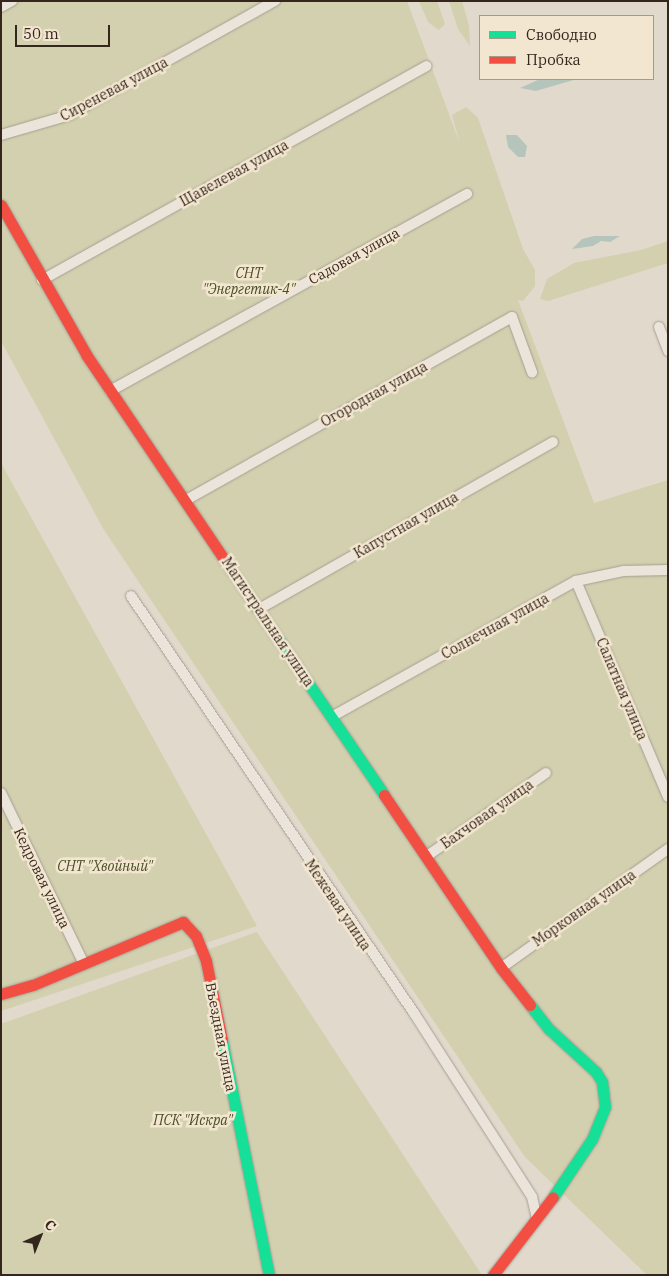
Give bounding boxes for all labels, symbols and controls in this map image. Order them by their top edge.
scale bar [18,15,112,47]
legend [479,15,654,80]
text: 50 m [23,24,59,43]
text: Свободно [526,25,597,44]
text: Пробка [526,50,581,69]
street label: Сиреневая улица [57,53,171,125]
street label: Щавелевая улица [177,136,291,210]
street label: Садовая улица [306,224,402,288]
park label: СНТ "Энергетик-4" [203,265,295,298]
street label: Огородная улица [318,358,430,430]
street label: Капустная улица [351,488,461,562]
street label: Магистральная улица [218,554,318,690]
street label: Солнечная улица [438,589,552,663]
street label: Салатная улица [593,635,651,743]
street label: Бахчовая улица [437,776,537,852]
street label: Кедровая улица [10,825,74,931]
street label: Межевая улица [301,856,375,954]
park label: СНТ "Хвойный" [57,858,153,874]
street label: Морковная улица [529,866,639,950]
street label: Въездная улица [202,981,240,1093]
park label: ПСК "Искра" [153,1112,233,1128]
north arrow [15,1211,65,1261]
text: С [41,1216,60,1235]

